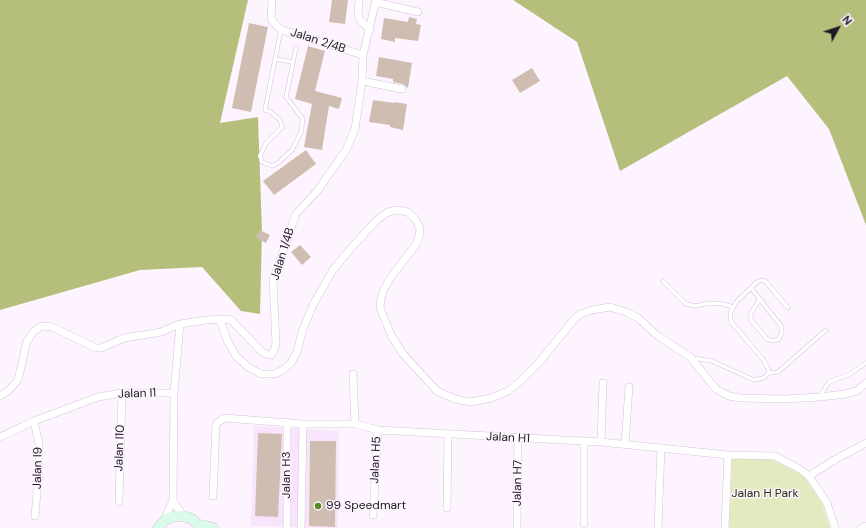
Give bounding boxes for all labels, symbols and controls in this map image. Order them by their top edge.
north arrow [818,8,858,48]
text: N [839,13,855,28]
street label: Jalan 2/4B [289,25,347,57]
street label: Jalan 1/4B [268,226,298,282]
street label: Jalan I1 [118,386,156,402]
street label: Jalan I10 [112,424,128,472]
street label: Jalan H1 [486,430,530,446]
street label: Jalan H5 [368,436,384,484]
street label: Jalan I9 [30,447,46,489]
street label: Jalan H3 [280,451,294,499]
street label: Jalan H7 [510,460,526,506]
park label: Jalan H Park [732,487,798,501]
place label: 99 Speedmart [326,499,406,513]
marker: 99 Speedmart [313,501,323,511]

